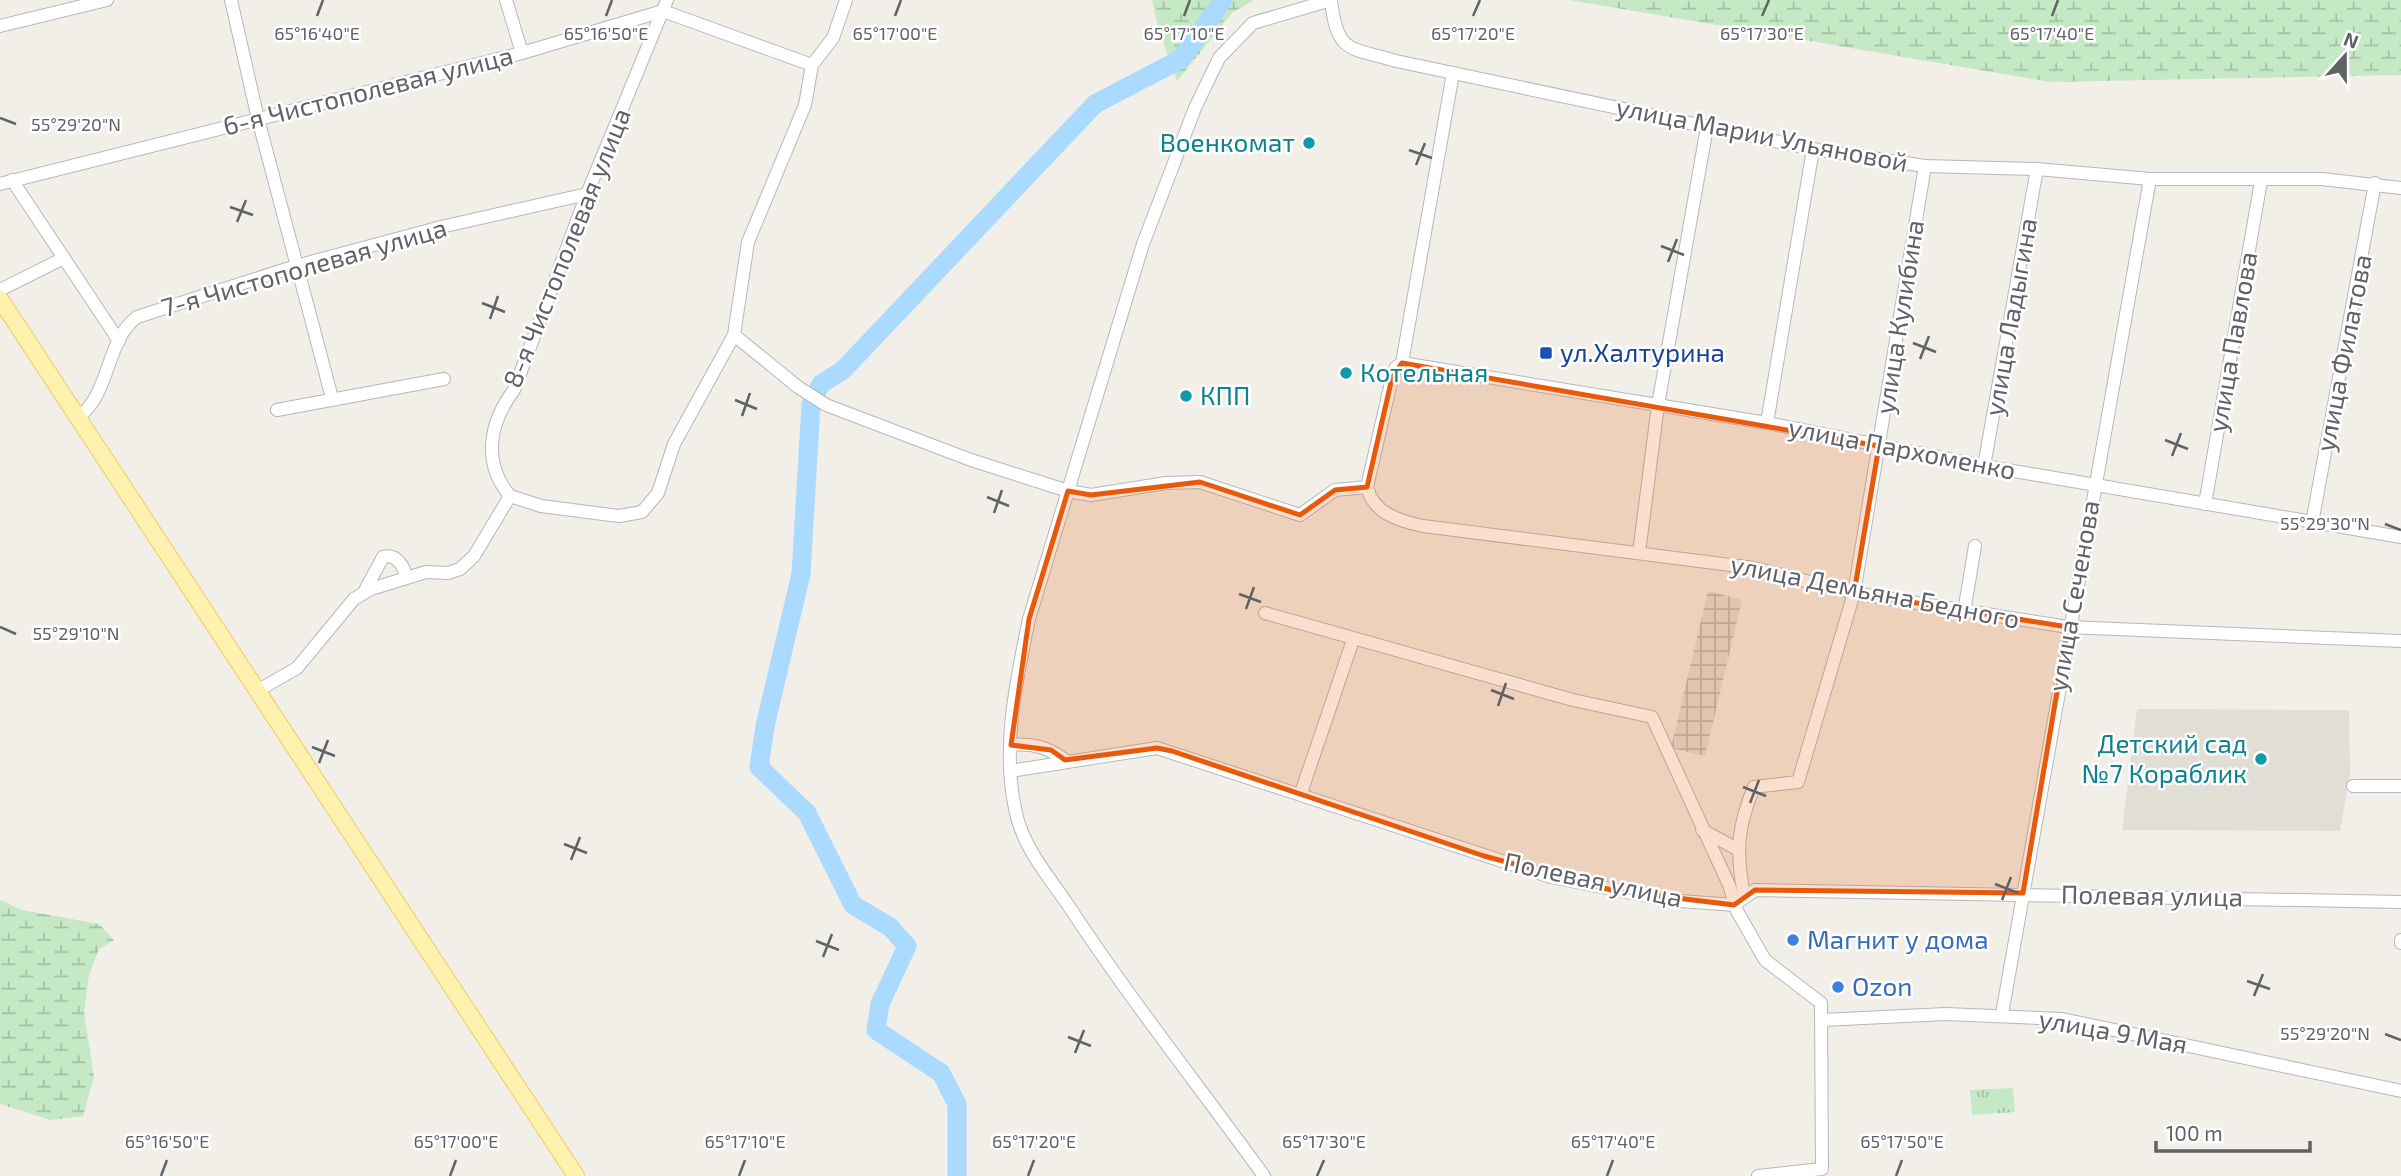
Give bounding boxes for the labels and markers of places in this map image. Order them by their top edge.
place label: Военкомат [1160,126,1295,157]
marker: Военкомат [1301,135,1317,151]
place label: ул.Халтурина [1560,336,1725,368]
marker: ул.Халтурина [1538,345,1554,361]
place label: Котельная [1360,356,1488,387]
marker: Котельная [1338,365,1354,381]
place label: КПП [1200,379,1250,410]
marker: КПП [1178,388,1194,404]
place label: Детский сад №7 Кораблик [2082,727,2247,788]
marker: Детский сад №7 Кораблик [2253,751,2269,767]
place label: Магнит у дома [1807,923,1989,955]
marker: Магнит у дома [1785,932,1801,948]
place label: Ozon [1852,970,1912,1001]
marker: Ozon [1830,979,1846,995]

